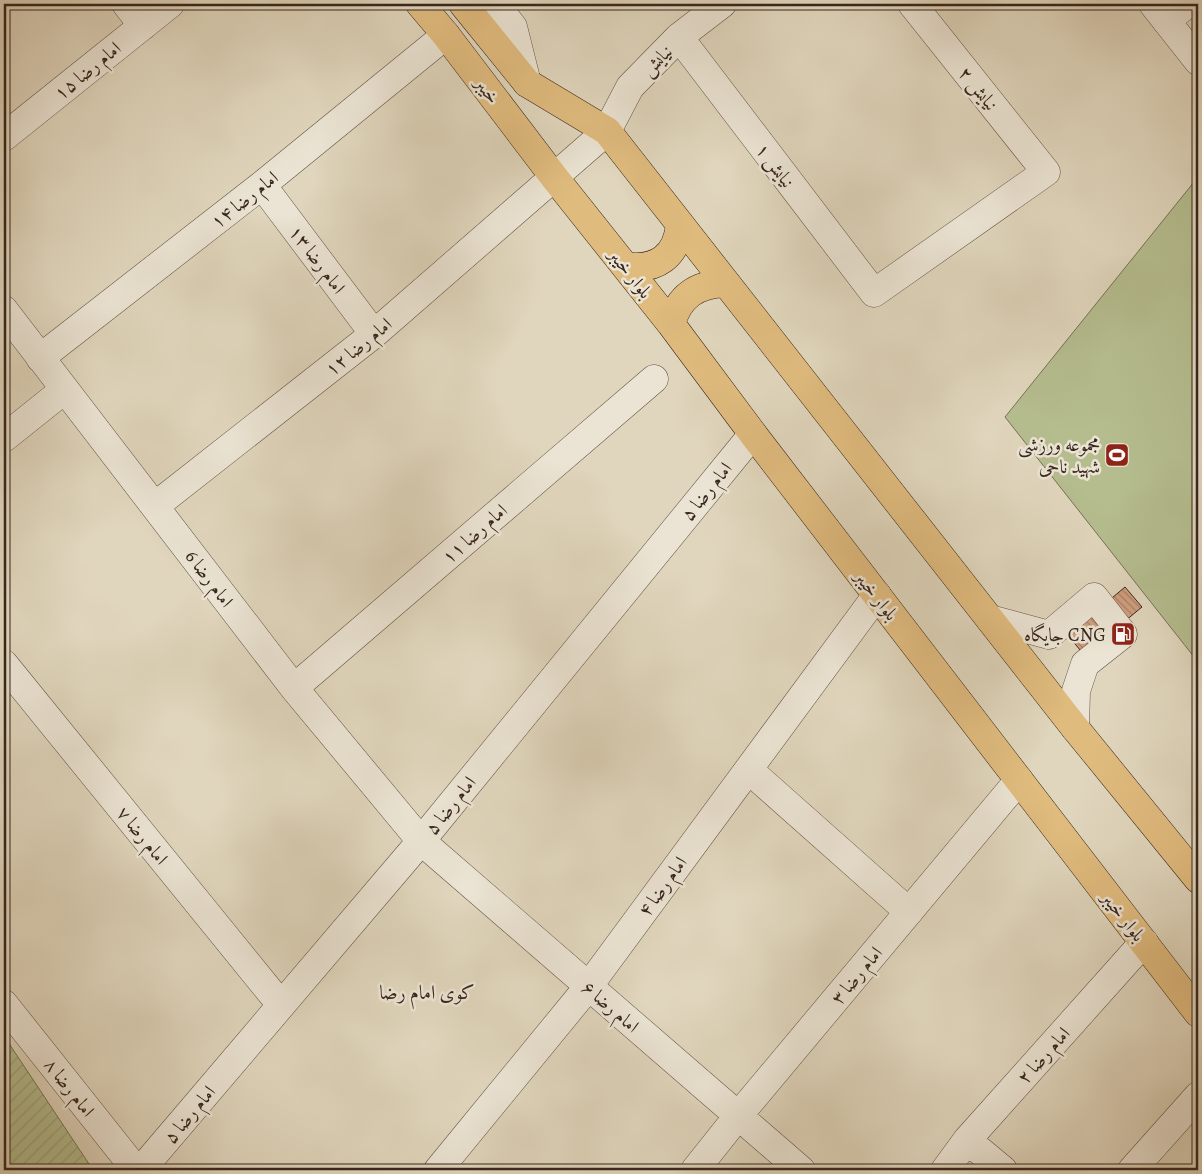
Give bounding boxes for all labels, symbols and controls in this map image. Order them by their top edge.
street label: امام رضا ۱۵ [49,36,129,108]
street label: نیایش [635,39,678,82]
street label: نیایش ۲ [952,61,1004,116]
street label: خیبر [467,70,506,109]
street label: نیایش ۱ [750,138,801,193]
street label: امام رضا ۱۴ [205,165,286,237]
street label: امام رضا ۱۳ [281,220,351,301]
street label: بلوار خیبر [601,241,658,304]
street label: امام رضا ۱۲ [320,312,400,384]
place label: مجموعه ورزشی شهید ناحی [1018,432,1100,480]
sports icon: مجموعه ورزشی شهید ناحی [1104,442,1130,468]
street label: امام رضا ۵ [675,457,741,528]
street label: امام رضا ۱۱ [436,498,515,572]
street label: امام رضا 6 [177,544,239,615]
street label: بلوار خیبر [847,563,904,626]
fuel station icon: جایگاه CNG [1110,621,1136,647]
place label: جایگاه CNG [1024,622,1106,648]
street label: امام رضا ۵ [419,771,485,842]
street label: امام رضا ۷ [108,801,174,872]
street label: امام رضا ۴ [632,851,696,924]
street label: بلوار خیبر [1094,884,1151,947]
street label: امام رضا ۳ [825,941,891,1012]
street label: امام رضا ۶ [574,975,645,1041]
district label: کوی امام رضا [379,979,475,1010]
street label: امام رضا ۲ [1011,1022,1078,1092]
street label: امام رضا ۸ [36,1053,100,1124]
street label: امام رضا ۵ [158,1080,224,1151]

